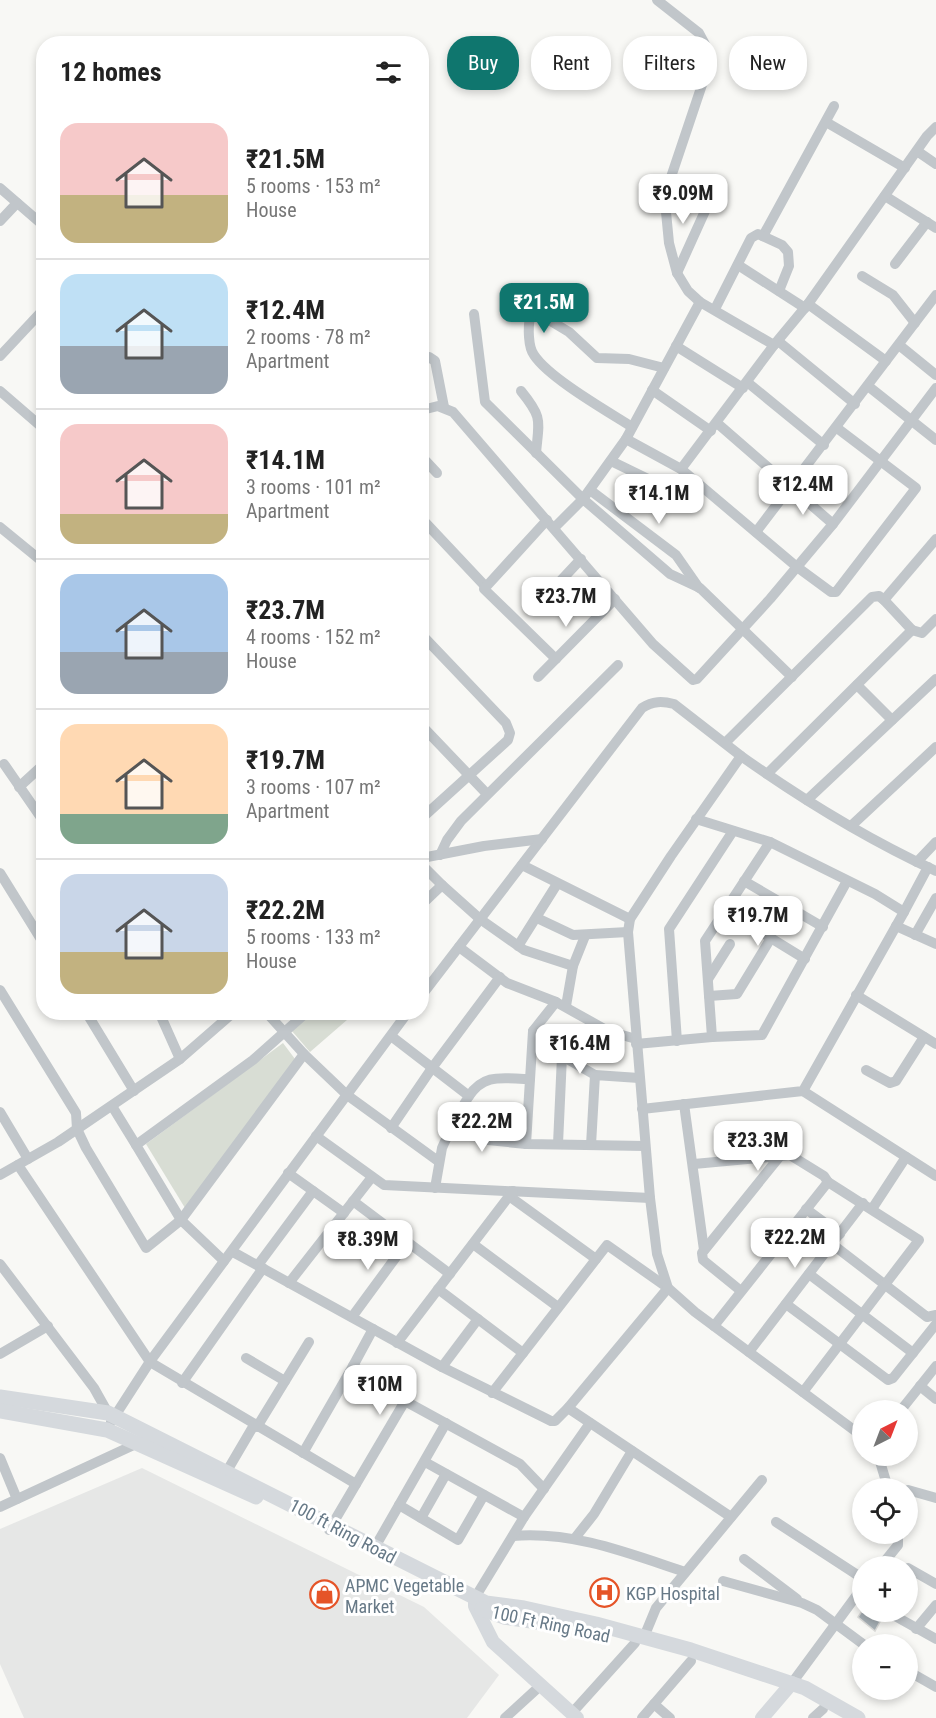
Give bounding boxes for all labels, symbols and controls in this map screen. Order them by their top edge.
chip: Buy [447,36,519,90]
chip: Rent [531,36,611,90]
chip: Filters [623,36,717,90]
chip: New [729,36,807,90]
icon: filters [372,56,405,89]
text: 12 homes [60,57,162,87]
text: ₹21.5M [246,144,325,174]
icon: home [108,147,180,219]
text: 5 rooms · 153 m² [246,174,381,198]
pin: ₹9.09M [634,174,732,225]
text: ₹9.09M [653,181,713,205]
text: House [246,198,297,222]
pin: ₹21.5M [495,283,593,334]
text: ₹21.5M [514,290,574,314]
text: ₹12.4M [246,295,325,325]
icon: home [108,298,180,370]
text: 2 rooms · 78 m² [246,325,371,349]
text: Apartment [246,349,330,373]
text: ₹14.1M [246,445,325,475]
icon: home [108,448,180,520]
pin: ₹12.4M [754,465,852,516]
text: ₹12.4M [773,472,833,496]
pin: ₹14.1M [610,474,708,525]
text: 3 rooms · 101 m² [246,475,381,499]
text: ₹14.1M [629,481,689,505]
text: Apartment [246,499,330,523]
pin: ₹23.7M [517,577,615,628]
text: ₹23.7M [536,584,596,608]
text: ₹23.7M [246,595,325,625]
icon: home [108,598,180,670]
text: 4 rooms · 152 m² [246,625,381,649]
text: House [246,649,297,673]
text: ₹19.7M [246,745,325,775]
icon: home [108,748,180,820]
text: 3 rooms · 107 m² [246,775,381,799]
text: Apartment [246,799,330,823]
text: ₹22.2M [246,895,325,925]
pin: ₹19.7M [709,896,807,947]
icon: home [108,898,180,970]
text: ₹19.7M [728,903,788,927]
text: 5 rooms · 133 m² [246,925,381,949]
text: House [246,949,297,973]
pin: ₹16.4M [531,1024,629,1075]
text: ₹16.4M [550,1031,610,1055]
pin: ₹22.2M [433,1102,531,1153]
text: ₹22.2M [452,1109,512,1133]
pin: ₹23.3M [709,1121,807,1172]
text: ₹23.3M [728,1128,788,1152]
pin: ₹22.2M [746,1218,844,1269]
pin: ₹8.39M [319,1220,417,1271]
text: ₹22.2M [765,1225,825,1249]
text: ₹8.39M [338,1227,398,1251]
pin: ₹10M [344,1365,416,1416]
text: ₹10M [358,1372,402,1396]
north arrow [852,1400,918,1466]
map controls [852,1400,918,1700]
button: locate [852,1478,918,1544]
street label: 100 ft Ring Road [286,1494,400,1568]
button: + [852,1556,918,1622]
place label: APMC Vegetable Market [345,1575,464,1617]
hospital icon: KGP Hospital [589,1577,621,1609]
shop icon: APMC Vegetable Market [308,1579,340,1611]
place label: KGP Hospital [626,1583,720,1604]
street label: 100 Ft Ring Road [490,1601,612,1647]
button: − [852,1634,918,1700]

